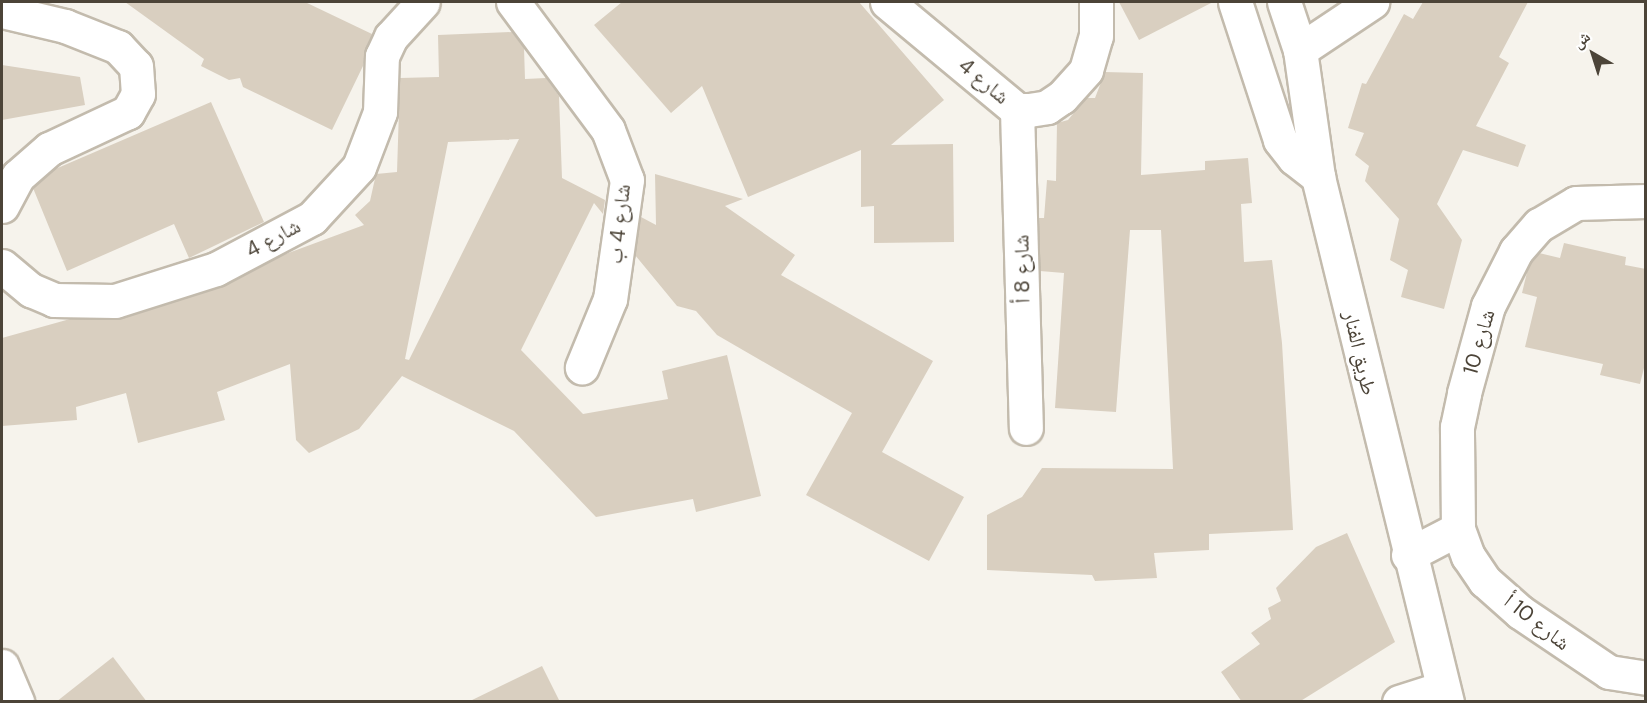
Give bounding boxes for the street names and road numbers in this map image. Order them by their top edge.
street label: شارع 4 [954,53,1014,109]
street label: شارع 4 ب [602,183,636,265]
street label: شارع 4 [241,213,305,263]
street label: شارع 8 أ [1009,234,1035,304]
street label: شارع 10 [1458,307,1500,377]
street label: طريق الفنار [1338,308,1382,398]
street label: شارع 10 أ [1499,588,1575,656]

